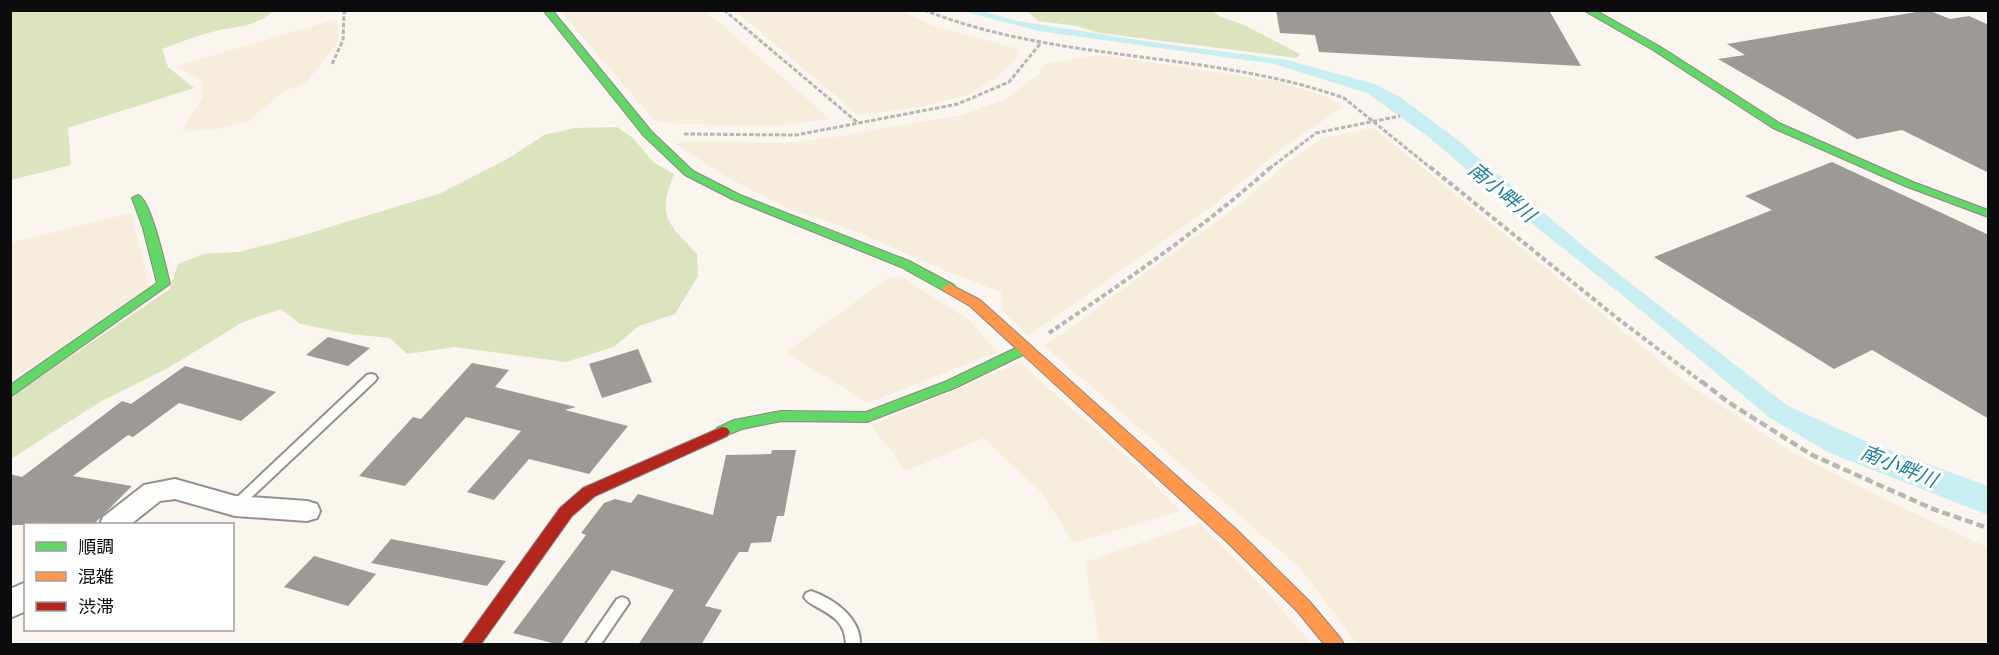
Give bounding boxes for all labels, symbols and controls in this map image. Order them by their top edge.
water label: 南小畔川 [1463,156,1543,229]
water label: 南小畔川 [1857,438,1943,494]
legend [24,523,234,631]
text: 順調 [78,535,114,558]
text: 混雑 [78,565,114,588]
text: 渋滞 [78,595,114,618]

